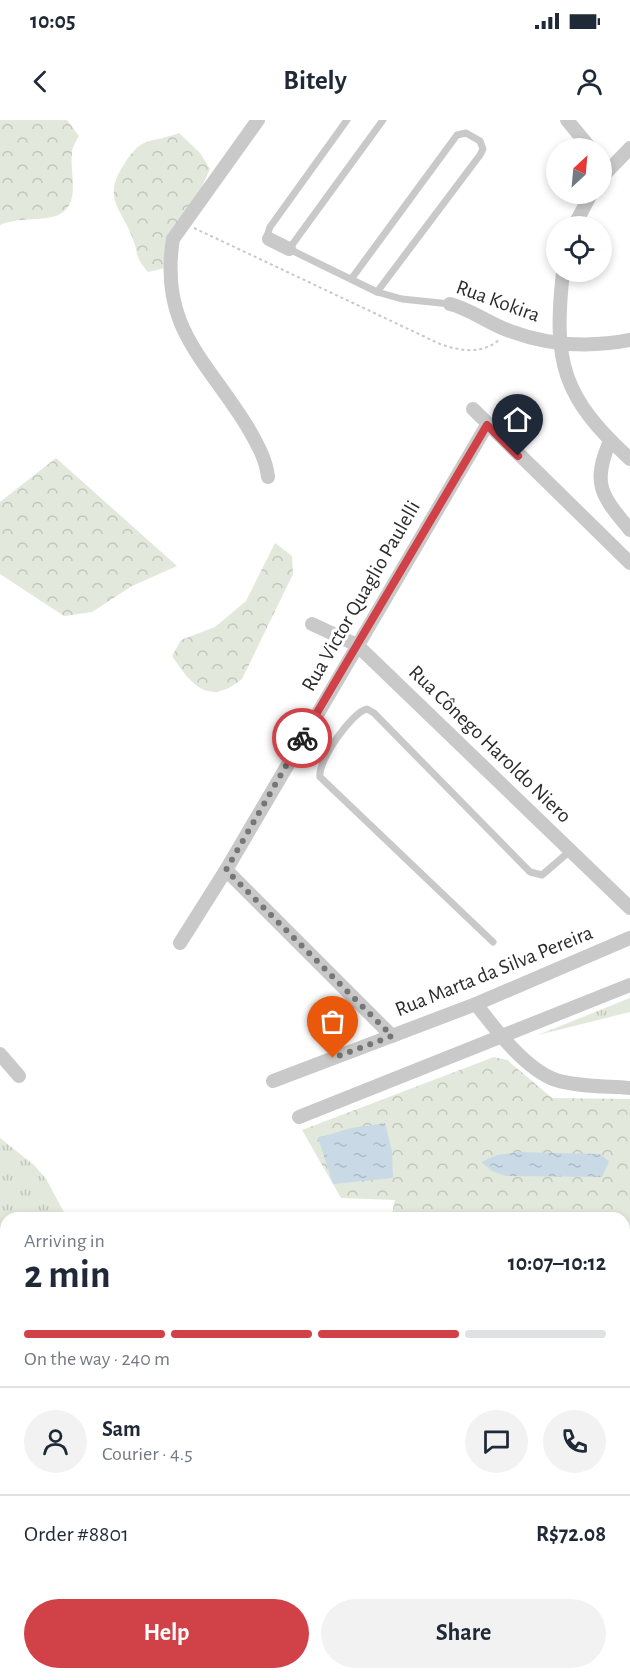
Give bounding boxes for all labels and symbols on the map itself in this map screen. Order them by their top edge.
north arrow [546,138,612,204]
street label: Rua Kokira [453,276,543,326]
pin [492,394,543,456]
street label: Rua Victor Quaglio Paulelli [298,497,424,695]
street label: Rua Cônego Haroldo Niero [405,661,575,827]
courier [272,708,332,768]
street label: Rua Marta da Silva Pereira [392,922,596,1020]
pin [307,996,358,1058]

